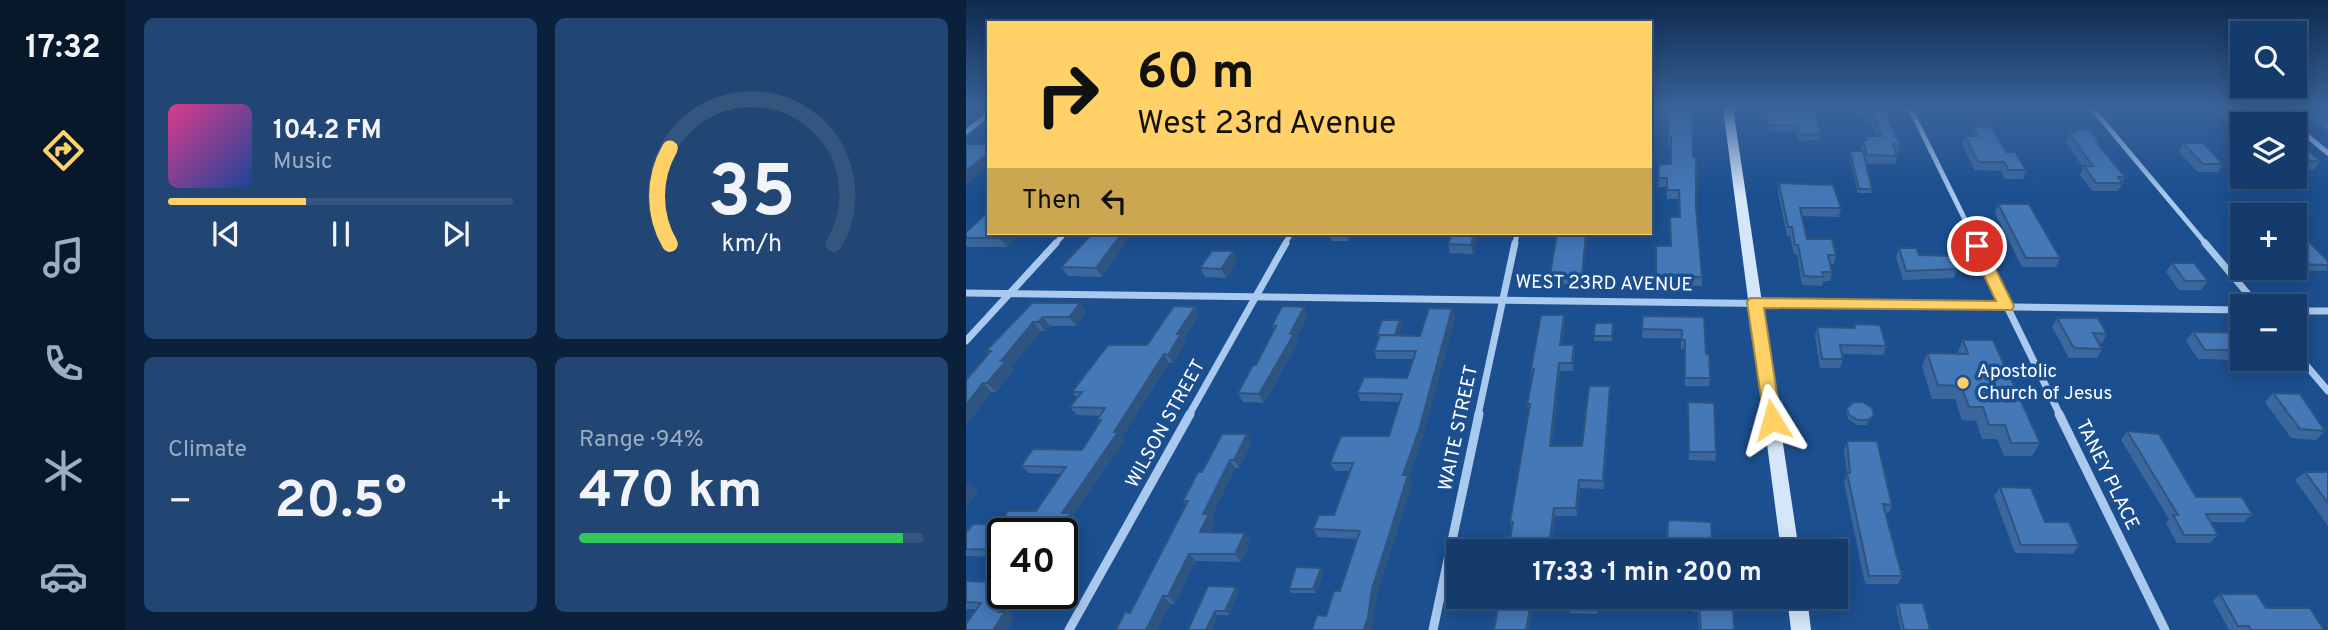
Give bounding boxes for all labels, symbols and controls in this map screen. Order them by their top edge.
map controls [2230,21,2307,371]
button: search [2230,21,2307,98]
text: 17:32 [25,29,101,69]
text: 60 m [1137,44,1255,106]
icon: right [1022,49,1113,140]
text: West 23rd Avenue [1137,105,1396,145]
button: layers [2230,112,2307,189]
text: 104.2 FM [273,115,382,148]
icon: directions [39,126,88,175]
text: Music [273,148,333,177]
text: 35 [707,151,796,243]
icon: left [1095,182,1133,220]
text: Then [1022,185,1081,218]
button: + [2230,203,2307,280]
icon: previous [207,215,245,253]
icon: pause [322,215,360,253]
icon: next [437,215,475,253]
pin [1947,216,2007,276]
icon: arrive [1958,227,1996,265]
text: km/h [721,229,782,261]
icon: music [39,233,88,282]
street label: WEST 23RD AVENUE [1515,270,1693,298]
button: − [2230,294,2307,371]
icon: phone [39,339,88,388]
street label: WILSON STREET [1121,356,1211,492]
place label: Apostolic Church of Jesus [1977,360,2112,406]
street label: WAITE STREET [1434,363,1484,493]
marker: Apostolic Church of Jesus [1955,375,1971,391]
position arrow [1735,383,1809,457]
street label: TANEY PLACE [2070,416,2144,534]
text: Range · 94% [579,426,704,455]
text: Climate [168,436,247,465]
icon: climate [39,446,88,495]
text: 470 km [579,460,762,526]
text: 20.5° [274,470,407,536]
text: − [168,479,193,528]
text: + [488,479,513,528]
speed limit sign: 40 [987,518,1078,609]
icon: car [39,552,88,601]
text: 17:33 · 1 min · 200 m [1532,557,1762,590]

